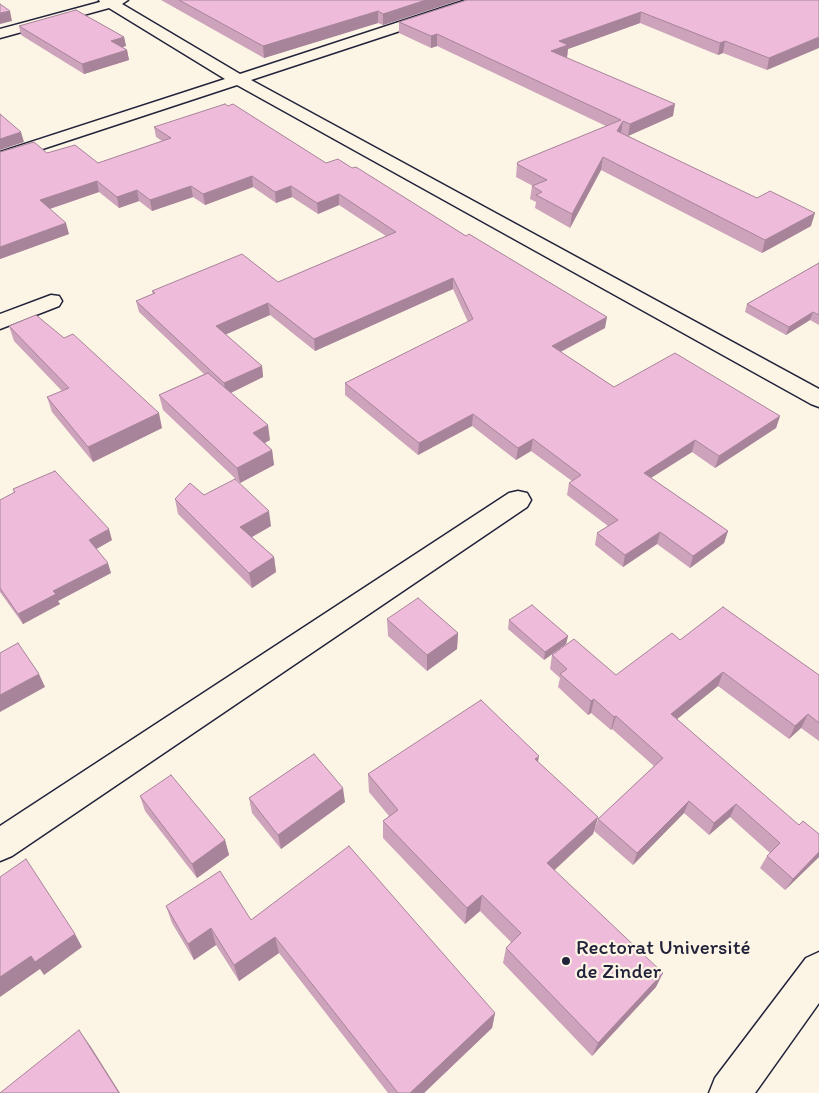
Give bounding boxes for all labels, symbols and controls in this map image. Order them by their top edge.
place label: Rectorat Université de Zinder [576,936,751,986]
marker: Rectorat Université de Zinder [560,955,572,967]

